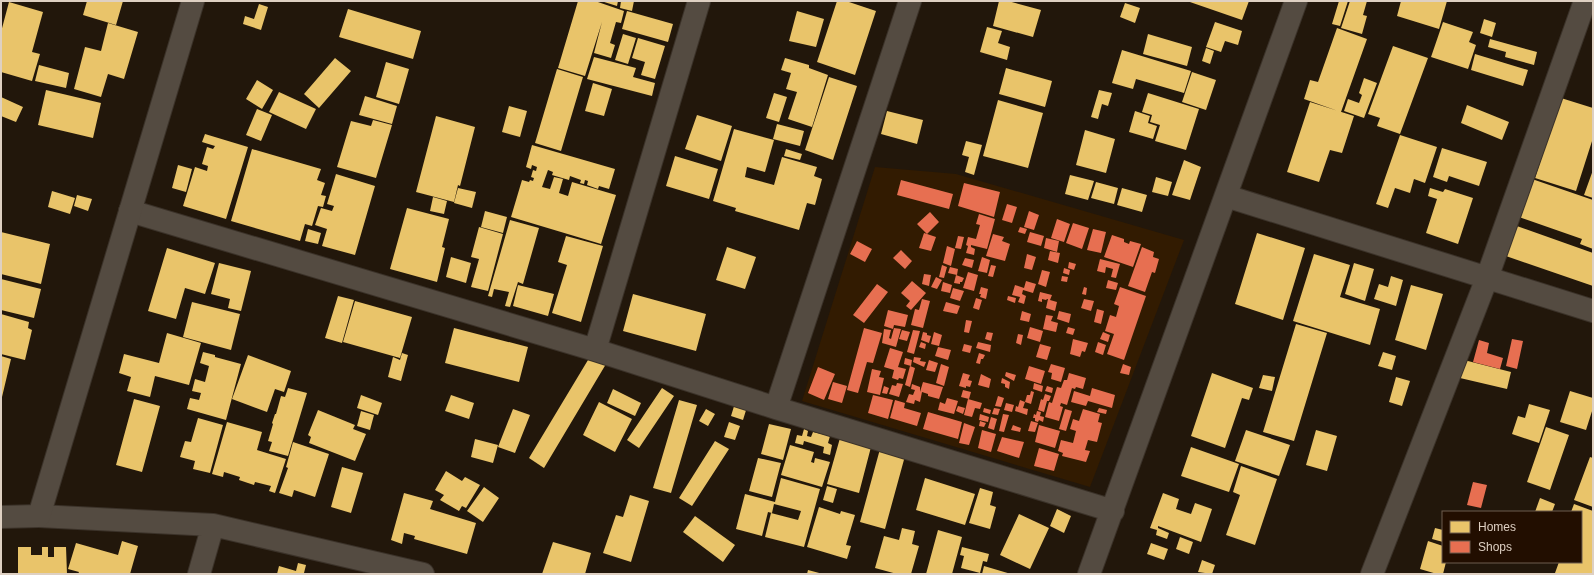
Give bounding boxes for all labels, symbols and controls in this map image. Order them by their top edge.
legend [1442,511,1582,563]
text: Homes [1478,520,1516,534]
text: Shops [1478,540,1512,554]

